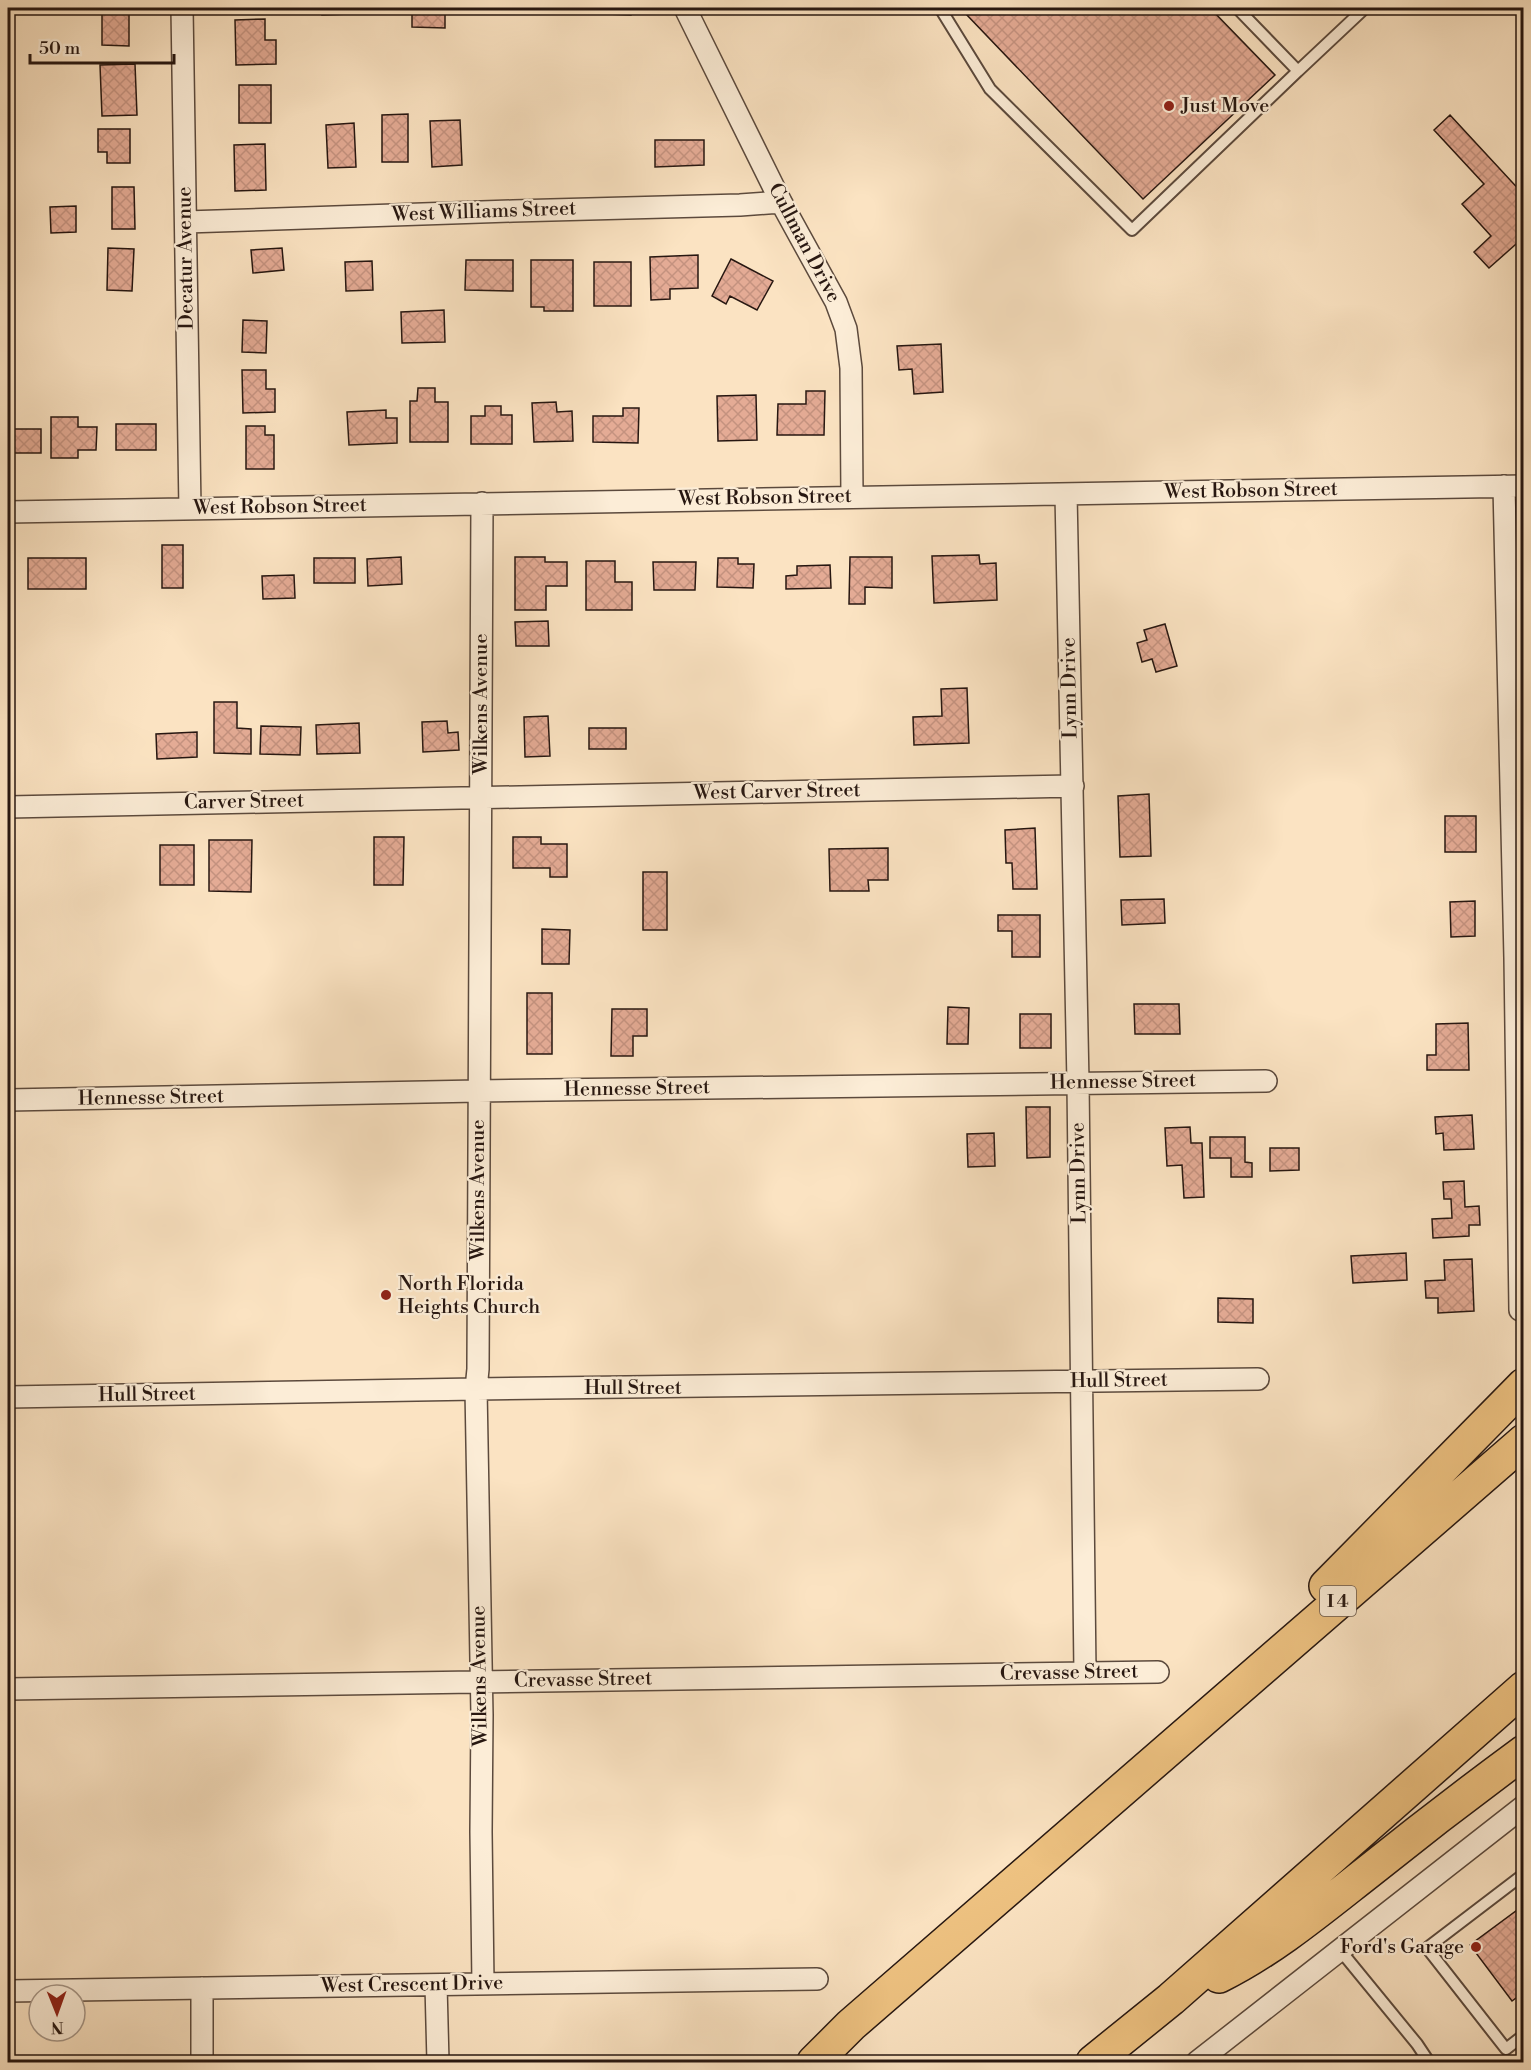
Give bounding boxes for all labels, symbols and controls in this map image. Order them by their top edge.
scale bar [30,27,174,65]
text: 50 m [39,37,81,60]
place label: Just Move [1180,94,1269,119]
marker: Just Move [1162,99,1176,113]
street label: Cullman Drive [762,179,846,307]
street label: Decatur Avenue [172,186,200,330]
street label: West Williams Street [390,196,577,228]
street label: West Robson Street [1163,477,1338,505]
street label: West Robson Street [677,484,852,512]
street label: West Robson Street [192,493,367,521]
street label: Wilkens Avenue [469,633,494,776]
street label: Lynn Drive [1057,637,1083,739]
street label: West Carver Street [692,778,861,806]
street label: Carver Street [184,788,304,816]
street label: Hennesse Street [1050,1068,1196,1096]
street label: Hennesse Street [564,1075,710,1103]
street label: Hennesse Street [78,1084,224,1112]
street label: Wilkens Avenue [466,1119,491,1262]
street label: Lynn Drive [1066,1122,1092,1224]
place label: North Florida Heights Church [398,1272,540,1320]
marker: North Florida Heights Church [379,1288,393,1302]
street label: Hull Street [1070,1368,1168,1394]
street label: Hull Street [584,1376,682,1401]
street label: Hull Street [98,1382,196,1408]
road number: I 4 [1320,1586,1356,1616]
street label: Wilkens Avenue [466,1605,494,1748]
street label: Crevasse Street [1000,1659,1138,1687]
street label: Crevasse Street [514,1666,652,1694]
place label: Ford's Garage [1340,1935,1464,1960]
marker: Ford's Garage [1469,1940,1483,1954]
street label: West Crescent Drive [320,1971,503,1999]
north arrow [27,1983,87,2043]
text: N [50,2017,64,2037]

